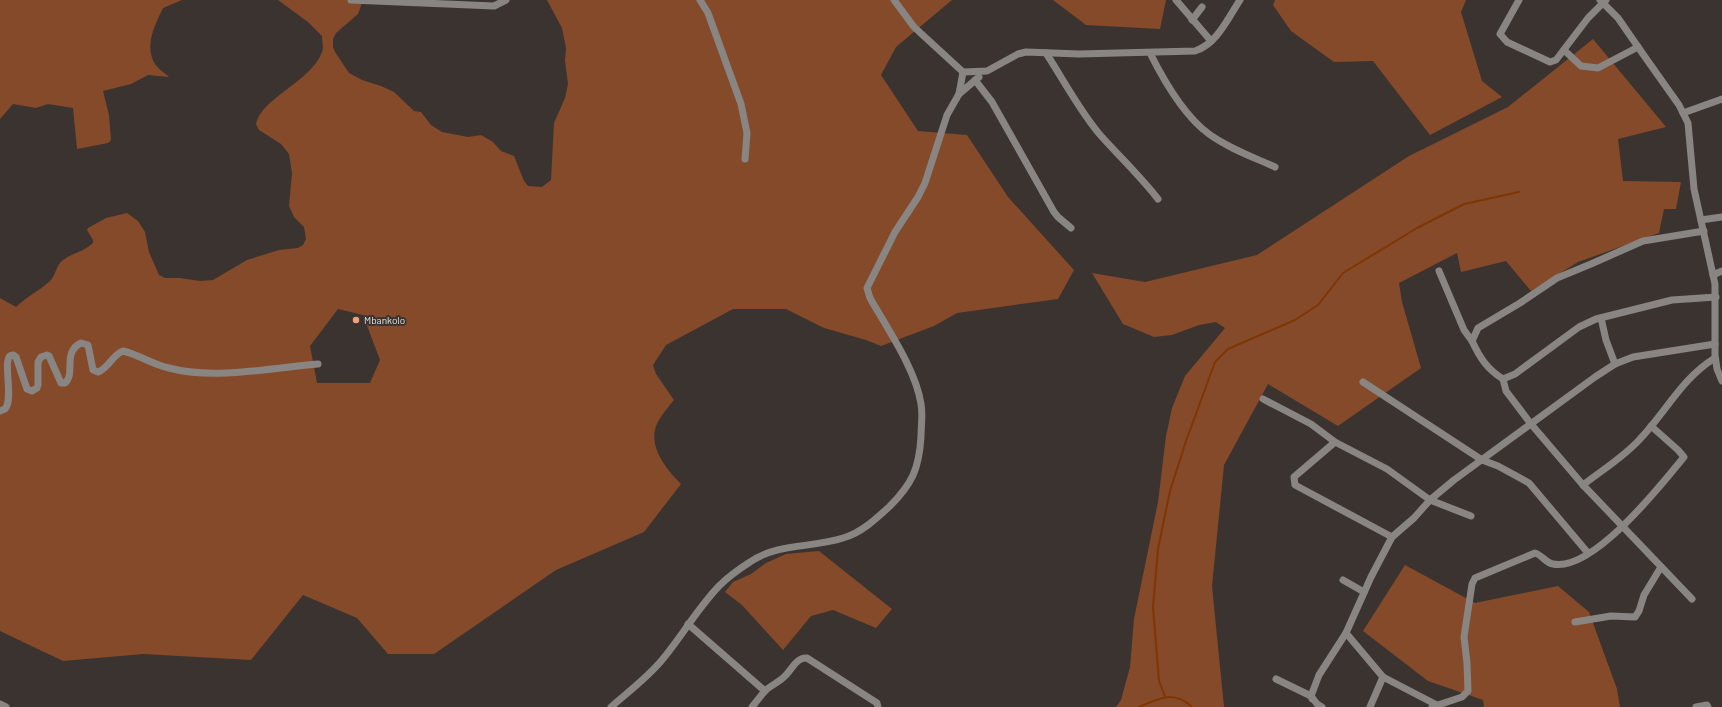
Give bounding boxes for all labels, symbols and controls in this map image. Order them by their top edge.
place label: Mbankolo [364,314,405,326]
marker: Mbankolo [351,315,361,325]

